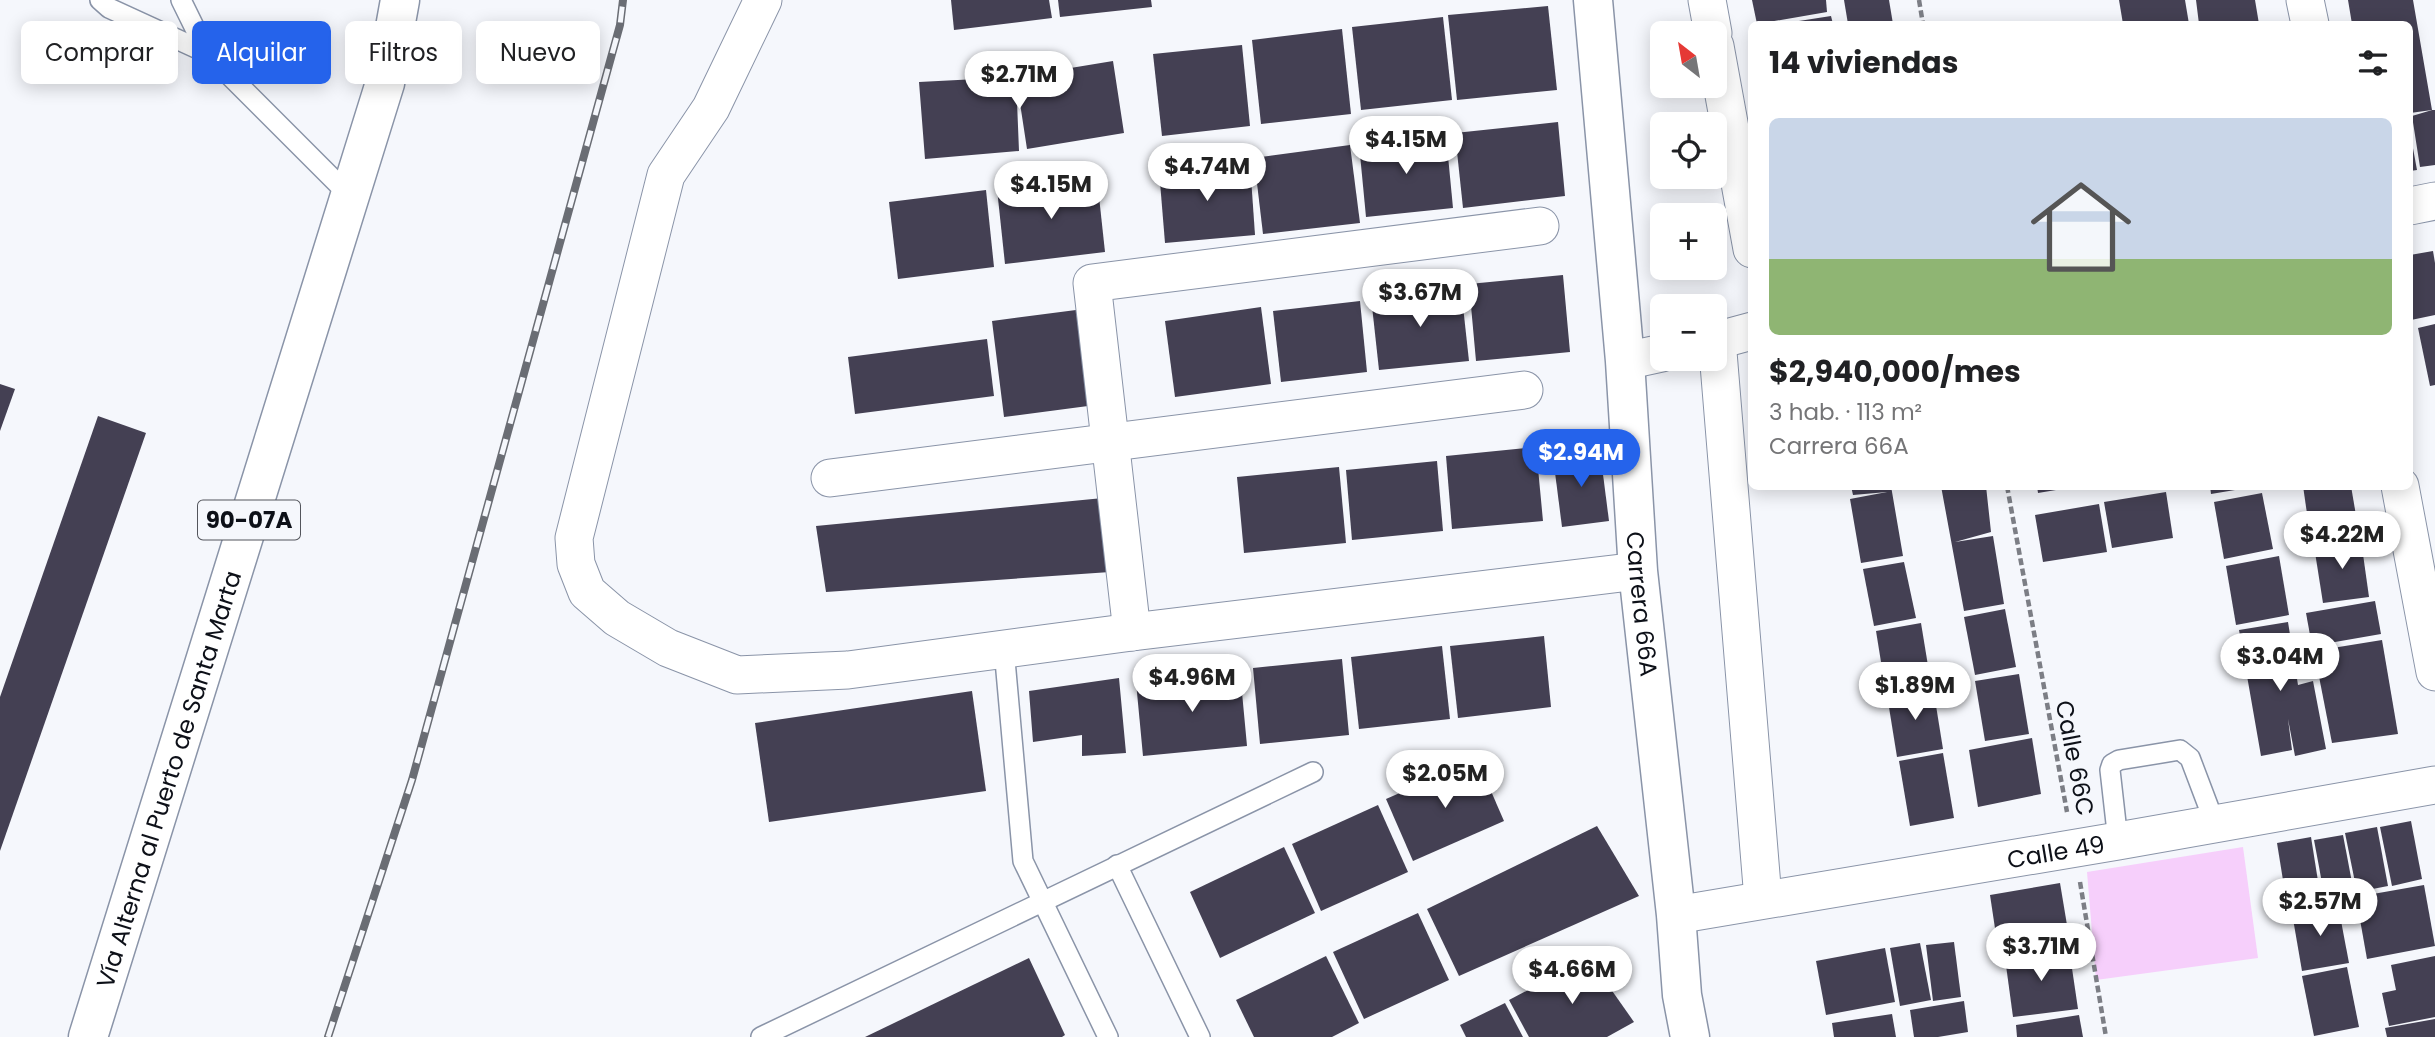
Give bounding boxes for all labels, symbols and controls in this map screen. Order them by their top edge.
chip: Comprar [21,21,178,84]
chip: Alquilar [192,21,331,84]
chip: Filtros [345,21,462,84]
chip: Nuevo [476,21,600,84]
north arrow [1650,21,1727,98]
map controls [1650,21,1727,371]
text: 14 viviendas [1769,41,1958,84]
icon: filters [2354,44,2392,82]
pin: $2.71M [962,52,1076,111]
text: $2.71M [981,58,1057,90]
button: locate [1650,112,1727,189]
pin: $4.15M [1349,116,1463,176]
text: $4.15M [1365,123,1447,155]
pin: $4.74M [1150,144,1264,203]
text: $4.74M [1164,150,1250,182]
pin: $4.15M [994,162,1108,221]
icon: home [2018,164,2144,290]
text: $4.15M [1010,168,1092,200]
button: + [1650,203,1727,280]
pin: $3.67M [1363,270,1477,329]
text: $3.67M [1378,276,1462,308]
button: − [1650,294,1727,371]
text: $2,940,000/mes [1769,350,2021,393]
text: 3 hab. · 113 m² [1769,396,1922,428]
pin: $2.94M [1524,430,1638,489]
text: Carrera 66A [1769,430,1909,462]
text: $2.94M [1538,436,1624,468]
road number: 90-07A [198,500,300,540]
pin: $4.22M [2285,512,2399,571]
text: $4.22M [2300,518,2384,550]
street label: Carrera 66A [1619,530,1666,678]
street label: Vía Alterna al Puerto de Santa Marta [88,567,249,992]
pin: $3.04M [2223,634,2337,693]
text: $3.04M [2236,640,2324,672]
pin: $4.96M [1135,654,1249,714]
text: $4.96M [1148,661,1236,693]
pin: $1.89M [1858,662,1972,722]
text: $1.89M [1875,669,1955,701]
street label: Calle 66C [2048,697,2102,819]
pin: $2.05M [1388,750,1502,810]
text: $2.05M [1402,757,1488,789]
street label: Calle 49 [2005,827,2107,876]
pin: $2.57M [2263,878,2377,938]
text: $2.57M [2278,885,2362,917]
pin: $3.71M [1984,923,2098,983]
text: $3.71M [2002,930,2080,962]
pin: $4.66M [1515,946,1629,1006]
text: $4.66M [1528,953,1616,985]

